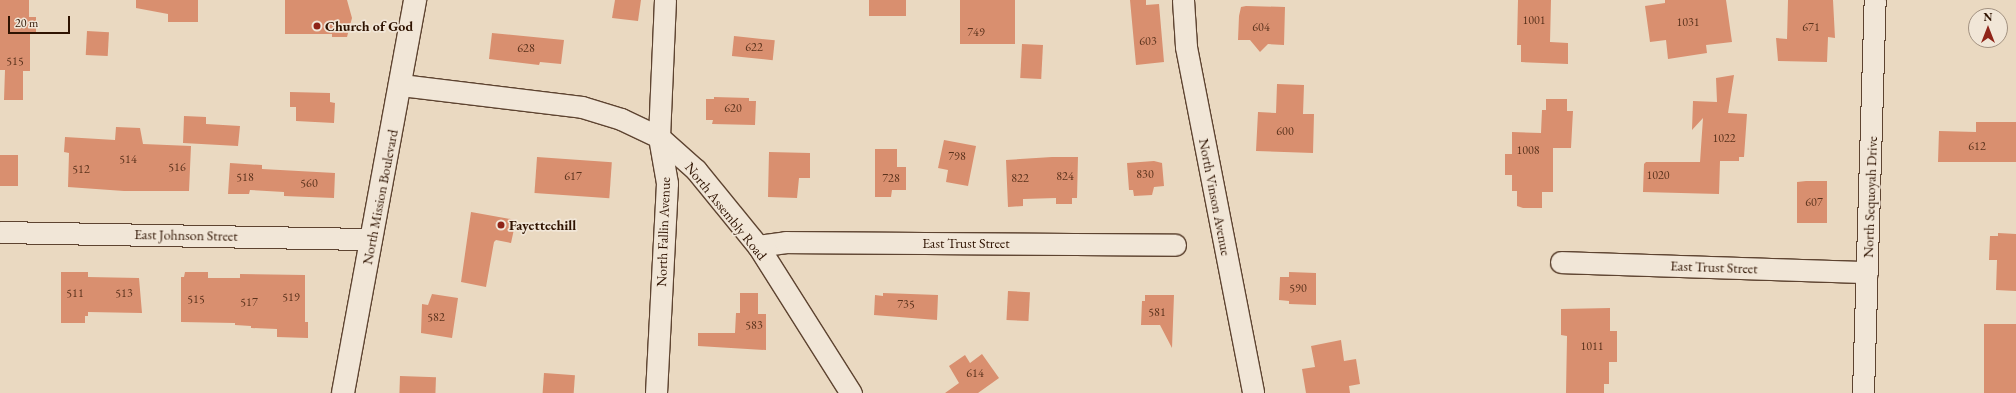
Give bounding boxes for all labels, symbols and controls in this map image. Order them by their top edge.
scale bar [10,8,72,34]
north arrow [1968,8,2008,48]
text: N [1984,10,1992,24]
house number: 1001 [1522,14,1546,28]
text: 20 m [15,15,38,31]
house number: 1031 [1676,16,1700,30]
place label: Church of God [325,18,413,34]
marker: Church of God [312,21,322,31]
house number: 604 [1252,21,1270,35]
house number: 671 [1802,21,1820,35]
house number: 749 [967,26,985,40]
house number: 603 [1139,35,1157,49]
house number: 622 [745,41,763,55]
house number: 628 [517,42,535,56]
house number: 515 [6,55,24,69]
house number: 620 [724,102,742,116]
house number: 600 [1276,125,1294,139]
street label: North Mission Boulevard [359,128,401,266]
house number: 1022 [1712,132,1736,146]
street label: North Sequoyah Drive [1859,136,1881,258]
street label: North Vinson Avenue [1195,137,1235,257]
house number: 612 [1968,140,1986,154]
house number: 1008 [1516,144,1540,158]
house number: 798 [948,150,966,164]
house number: 514 [119,153,137,167]
street label: North Assembly Road [681,159,771,263]
house number: 516 [168,161,186,175]
house number: 512 [72,163,90,177]
house number: 830 [1136,168,1154,182]
house number: 1020 [1646,169,1670,183]
house number: 617 [564,170,582,184]
house number: 824 [1056,170,1074,184]
house number: 518 [236,171,254,185]
house number: 728 [882,172,900,186]
house number: 822 [1011,172,1029,186]
house number: 560 [300,177,318,191]
street label: North Fallin Avenue [653,177,673,287]
house number: 607 [1805,196,1823,210]
place label: Fayettechill [509,217,576,233]
marker: Fayettechill [496,220,506,230]
street label: East Johnson Street [134,226,238,244]
street label: East Trust Street [922,235,1010,251]
street label: East Trust Street [1670,257,1758,277]
house number: 590 [1289,282,1307,296]
house number: 511 [66,287,84,301]
house number: 513 [115,287,133,301]
house number: 519 [282,291,300,305]
house number: 515 [187,293,205,307]
house number: 517 [240,296,258,310]
house number: 735 [897,298,915,312]
house number: 581 [1148,306,1166,320]
house number: 582 [427,311,445,325]
house number: 583 [745,319,763,333]
house number: 1011 [1580,340,1604,354]
house number: 614 [966,367,984,381]

